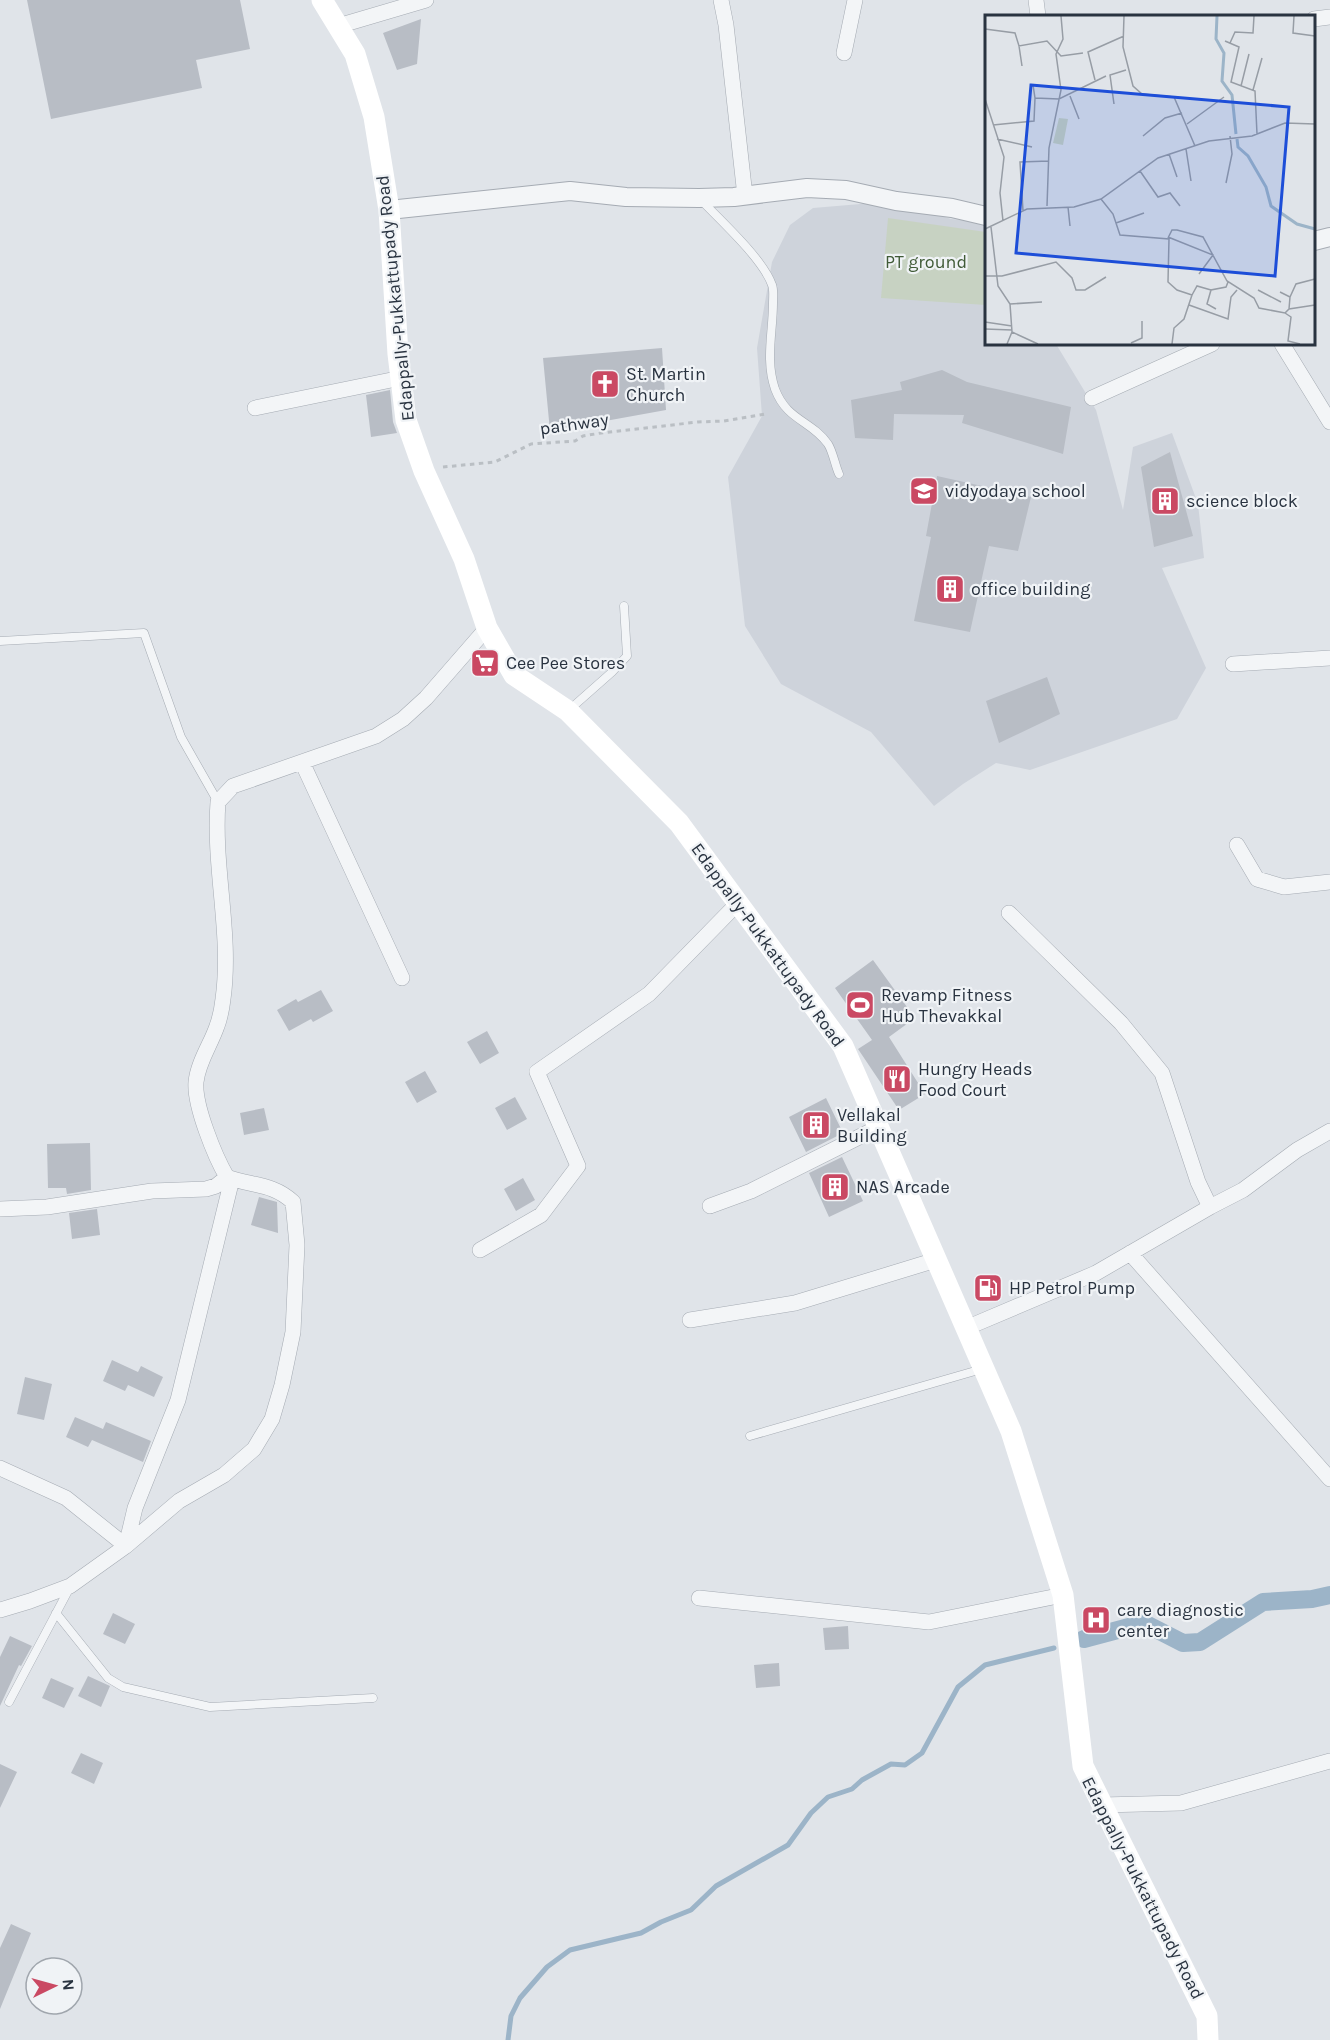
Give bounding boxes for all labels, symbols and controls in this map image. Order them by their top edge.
inset map [985,15,1315,345]
street label: Edappally-Pukkattupady Road [371,174,419,422]
park label: PT ground [885,251,967,273]
place label: St. Martin Church [626,363,706,406]
church icon: St. Martin Church [589,368,621,400]
street label: pathway [538,408,611,440]
school or university icon: vidyodaya school [908,475,940,507]
place label: vidyodaya school [945,480,1086,502]
building icon: science block [1149,485,1181,517]
place label: science block [1186,490,1298,512]
building icon: office building [934,573,966,605]
place label: office building [971,578,1090,600]
supermarket icon: Cee Pee Stores [469,647,501,679]
place label: Cee Pee Stores [506,652,625,674]
street label: Edappally-Pukkattupady Road [686,839,850,1051]
place label: Revamp Fitness Hub Thevakkal [881,984,1012,1027]
sports icon: Revamp Fitness Hub Thevakkal [844,989,876,1021]
place label: Hungry Heads Food Court [918,1058,1032,1101]
restaurant icon: Hungry Heads Food Court [881,1063,913,1095]
place label: Vellakal Building [837,1104,907,1147]
building icon: Vellakal Building [800,1109,832,1141]
building icon: NAS Arcade [819,1171,851,1203]
place label: NAS Arcade [856,1176,950,1198]
fuel station icon: HP Petrol Pump [972,1272,1004,1304]
place label: HP Petrol Pump [1009,1277,1135,1299]
place label: care diagnostic center [1117,1599,1244,1642]
hospital icon: care diagnostic center [1080,1604,1112,1636]
street label: Edappally-Pukkattupady Road [1077,1773,1209,2003]
north arrow [24,1956,84,2016]
text: N [58,1978,78,1991]

